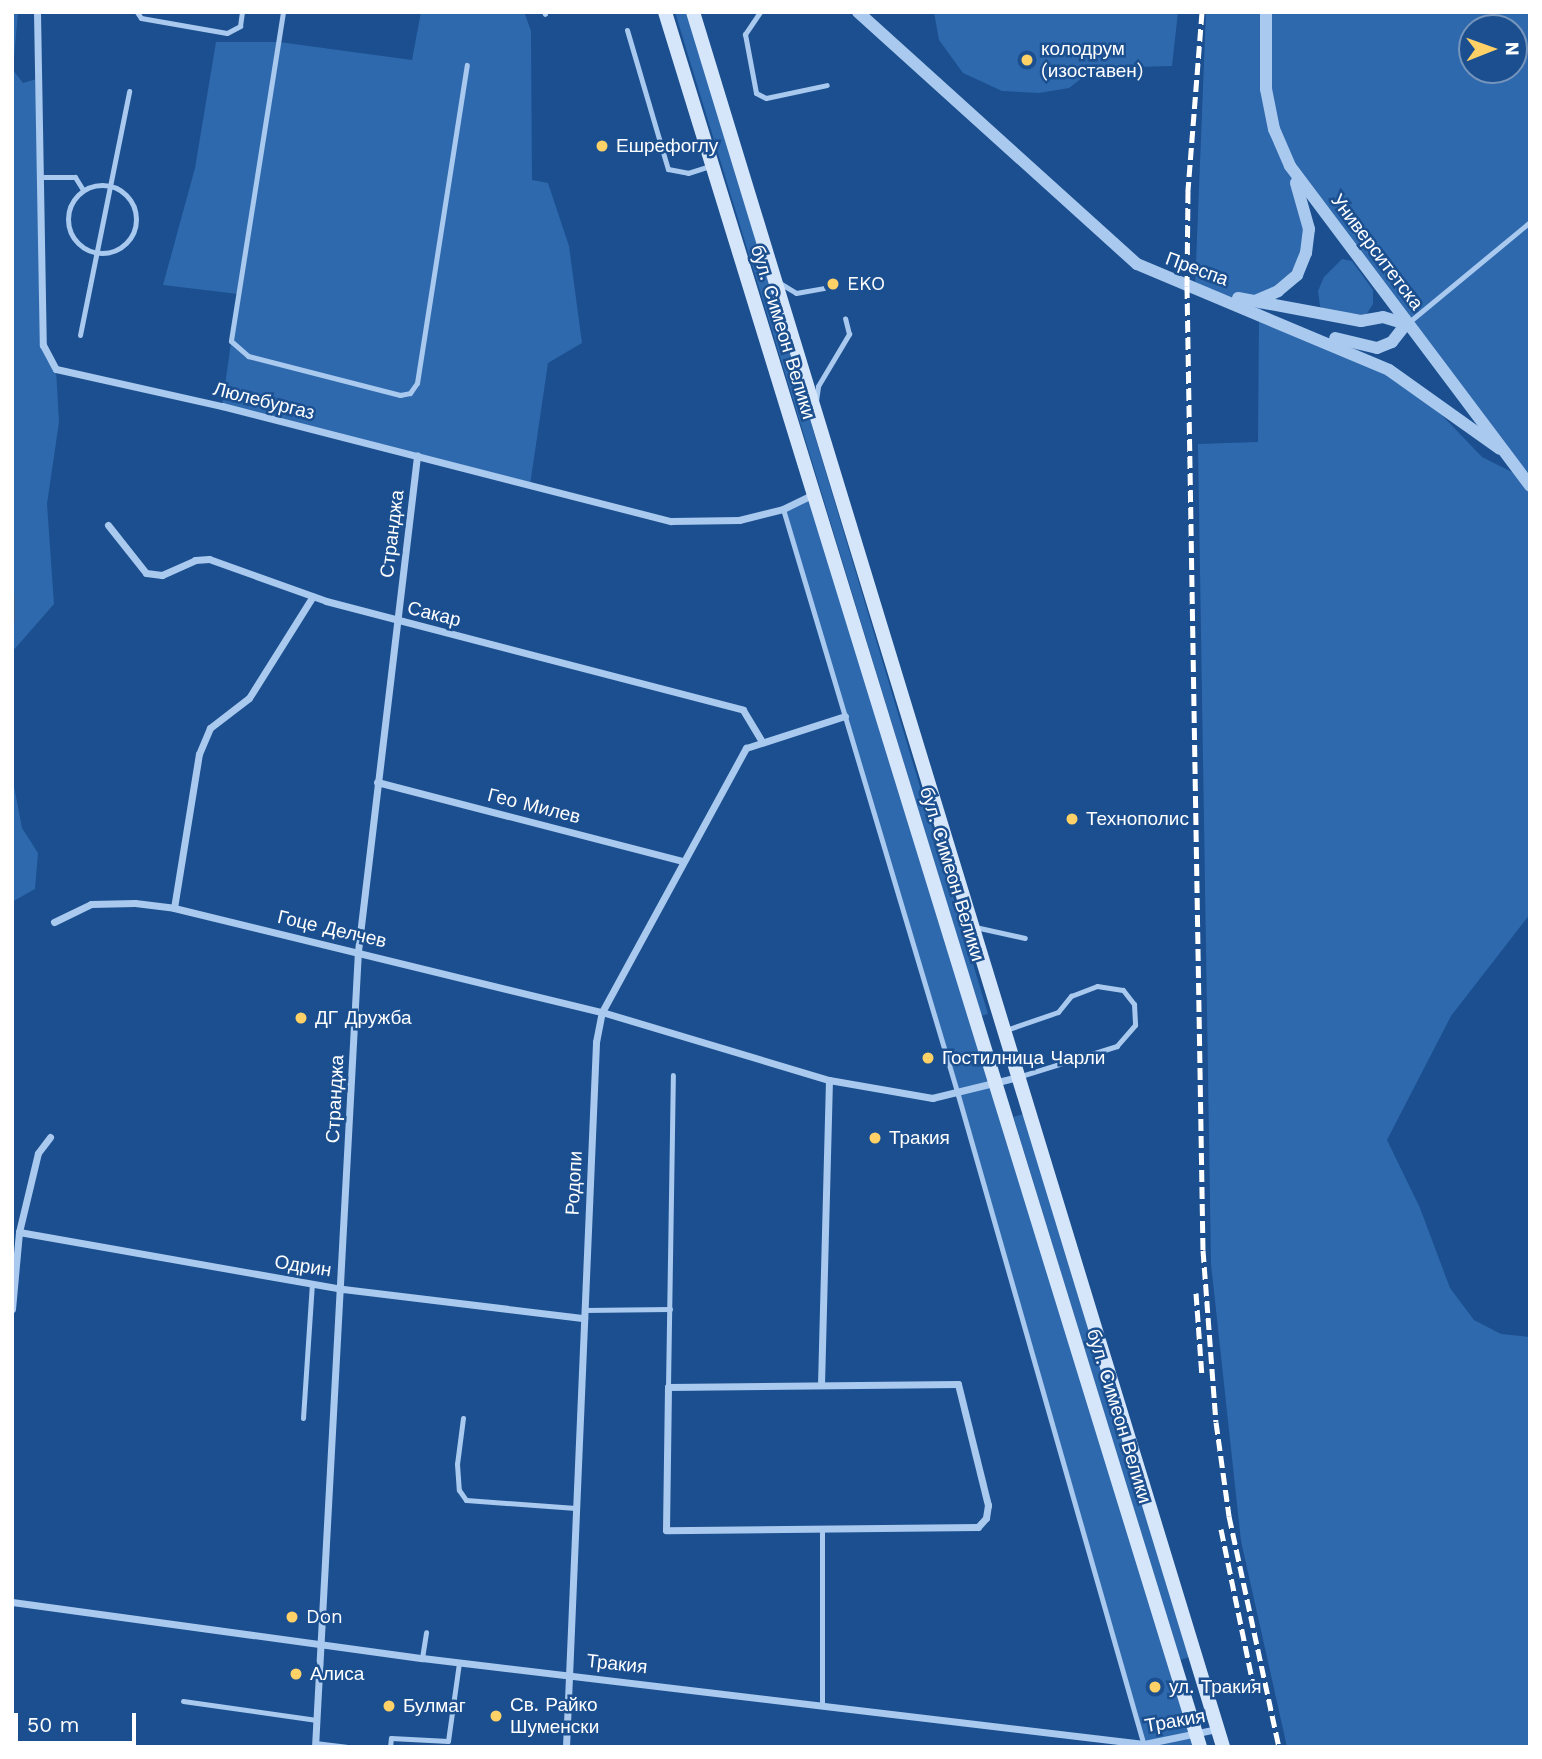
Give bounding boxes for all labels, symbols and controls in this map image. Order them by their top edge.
north arrow [1458,14,1528,84]
place label: колодрум (изоставен) [1041,38,1143,82]
text: N [1501,41,1524,56]
marker: колодрум (изоставен) [1019,52,1035,68]
place label: Ешрефоглу [616,135,718,157]
marker: Ешрефоглу [594,138,610,154]
street label: Университетска [1326,190,1428,314]
street label: бул. Симеон Велики [746,242,820,422]
street label: Преспа [1162,247,1232,291]
place label: EKO [847,273,885,295]
marker: EKO [825,276,841,292]
street label: Люлебургаз [211,377,317,425]
street label: Странджа [375,489,409,579]
street label: Сакар [405,596,463,632]
street label: Гео Милев [485,783,583,829]
street label: бул. Симеон Велики [915,784,989,964]
place label: Технополис [1086,808,1189,830]
marker: Технополис [1064,811,1080,827]
street label: Гоце Делчев [275,905,389,953]
place label: ДГ Дружба [315,1007,412,1029]
marker: ДГ Дружба [293,1010,309,1026]
place label: Гостилница Чарли [942,1047,1105,1069]
marker: Гостилница Чарли [920,1050,936,1066]
street label: Странджа [321,1054,349,1144]
place label: Тракия [889,1127,950,1149]
marker: Тракия [867,1130,883,1146]
street label: Родопи [561,1150,587,1216]
street label: Одрин [273,1250,333,1282]
street label: бул. Симеон Велики [1082,1326,1156,1506]
place label: Don [306,1606,343,1628]
marker: Don [284,1609,300,1625]
street label: Тракия [586,1649,648,1679]
place label: Алиса [310,1663,364,1685]
marker: Алиса [288,1666,304,1682]
place label: ул. Тракия [1169,1676,1262,1698]
marker: ул. Тракия [1147,1679,1163,1695]
place label: Св. Райко Шуменски [510,1694,599,1738]
place label: Булмаг [403,1695,466,1717]
marker: Булмаг [381,1698,397,1714]
scale bar [18,1700,140,1744]
street label: Тракия [1143,1704,1207,1738]
marker: Св. Райко Шуменски [488,1708,504,1724]
text: 50 m [27,1712,79,1737]

